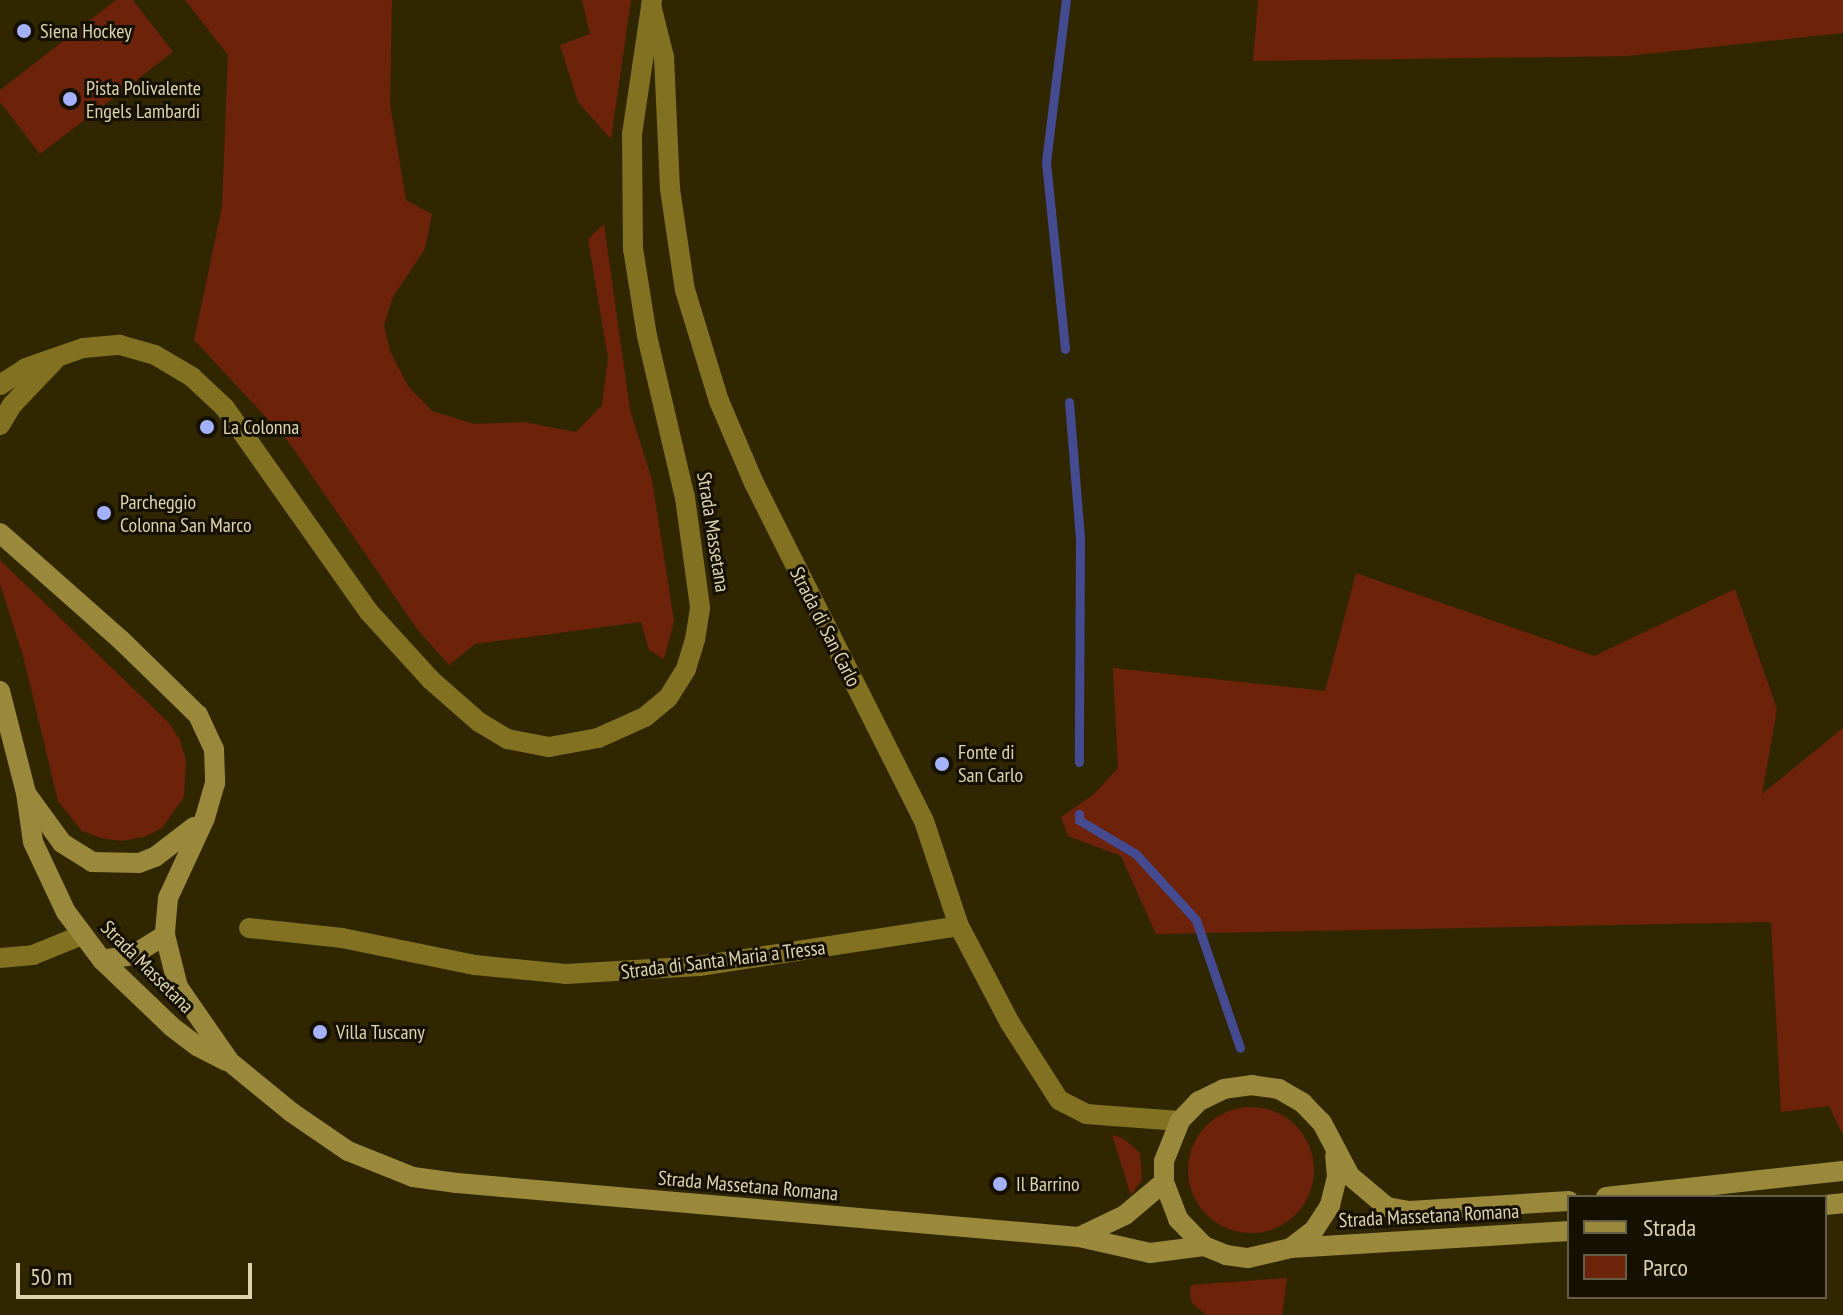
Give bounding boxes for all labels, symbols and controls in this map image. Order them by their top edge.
place label: Siena Hockey [40,19,132,43]
marker: Siena Hockey [15,22,33,40]
place label: Pista Polivalente Engels Lambardi [86,76,201,123]
marker: Pista Polivalente Engels Lambardi [61,90,79,108]
place label: La Colonna [223,415,299,439]
marker: La Colonna [198,418,216,436]
street label: Strada Massetana [692,470,734,594]
place label: Parcheggio Colonna San Marco [120,490,252,537]
marker: Parcheggio Colonna San Marco [95,504,113,522]
street label: Strada di San Carlo [785,563,865,691]
place label: Fonte di San Carlo [958,740,1023,787]
marker: Fonte di San Carlo [933,755,951,773]
street label: Strada Massetana [96,916,198,1018]
street label: Strada di Santa Maria a Tressa [619,936,827,984]
place label: Villa Tuscany [336,1020,425,1044]
marker: Villa Tuscany [311,1023,329,1041]
street label: Strada Massetana Romana [657,1166,839,1206]
place label: Il Barrino [1016,1172,1080,1196]
marker: Il Barrino [991,1175,1009,1193]
legend [1567,1195,1827,1299]
street label: Strada Massetana Romana [1338,1199,1520,1233]
text: Strada [1643,1212,1696,1243]
scale bar [20,1247,256,1297]
text: Parco [1643,1252,1688,1283]
text: 50 m [30,1261,72,1292]

